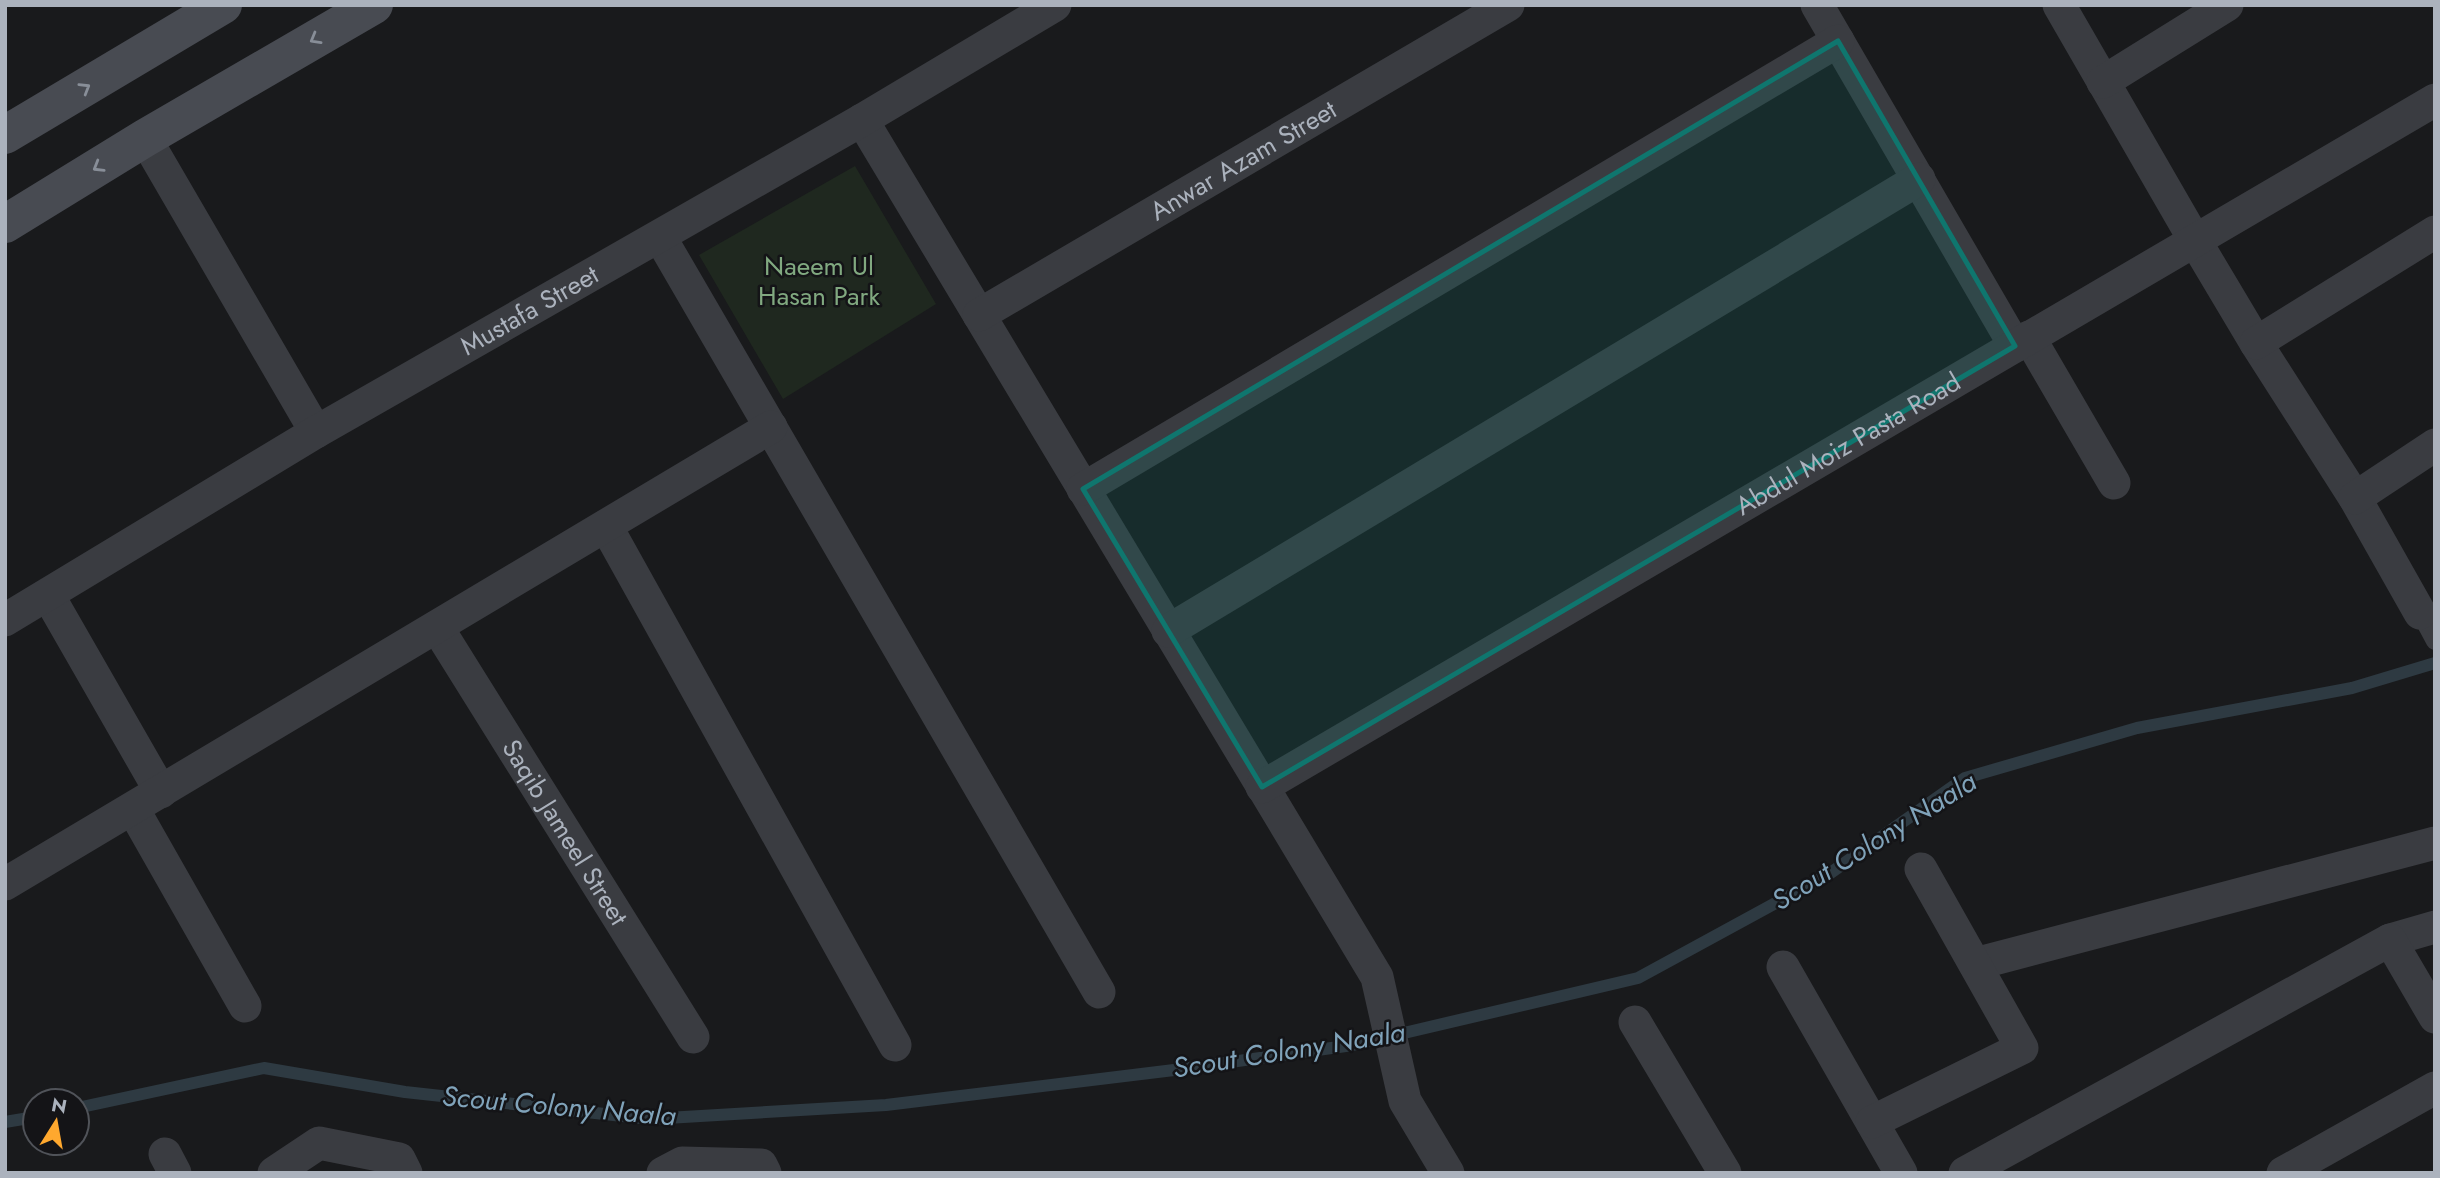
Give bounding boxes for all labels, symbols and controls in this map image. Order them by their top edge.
one-way arrow [310,31,323,44]
one-way arrow [77,83,90,96]
street label: Аnwar Azam Street [1142,90,1344,230]
one-way arrow [92,159,105,172]
park label: Naeem Ul Hasan Park [758,247,880,315]
street label: Mustafa Street [453,255,606,365]
street label: Abdul Moiz Pasta Road [1728,363,1968,525]
street label: Saqib Jameel Street [493,732,638,933]
water label: Scout Colony Naala [1764,761,1985,921]
water label: Scout Colony Naala [1170,1011,1409,1089]
water label: Scout Colony Naala [440,1075,678,1137]
north arrow [21,1087,91,1157]
text: N [49,1091,69,1120]

